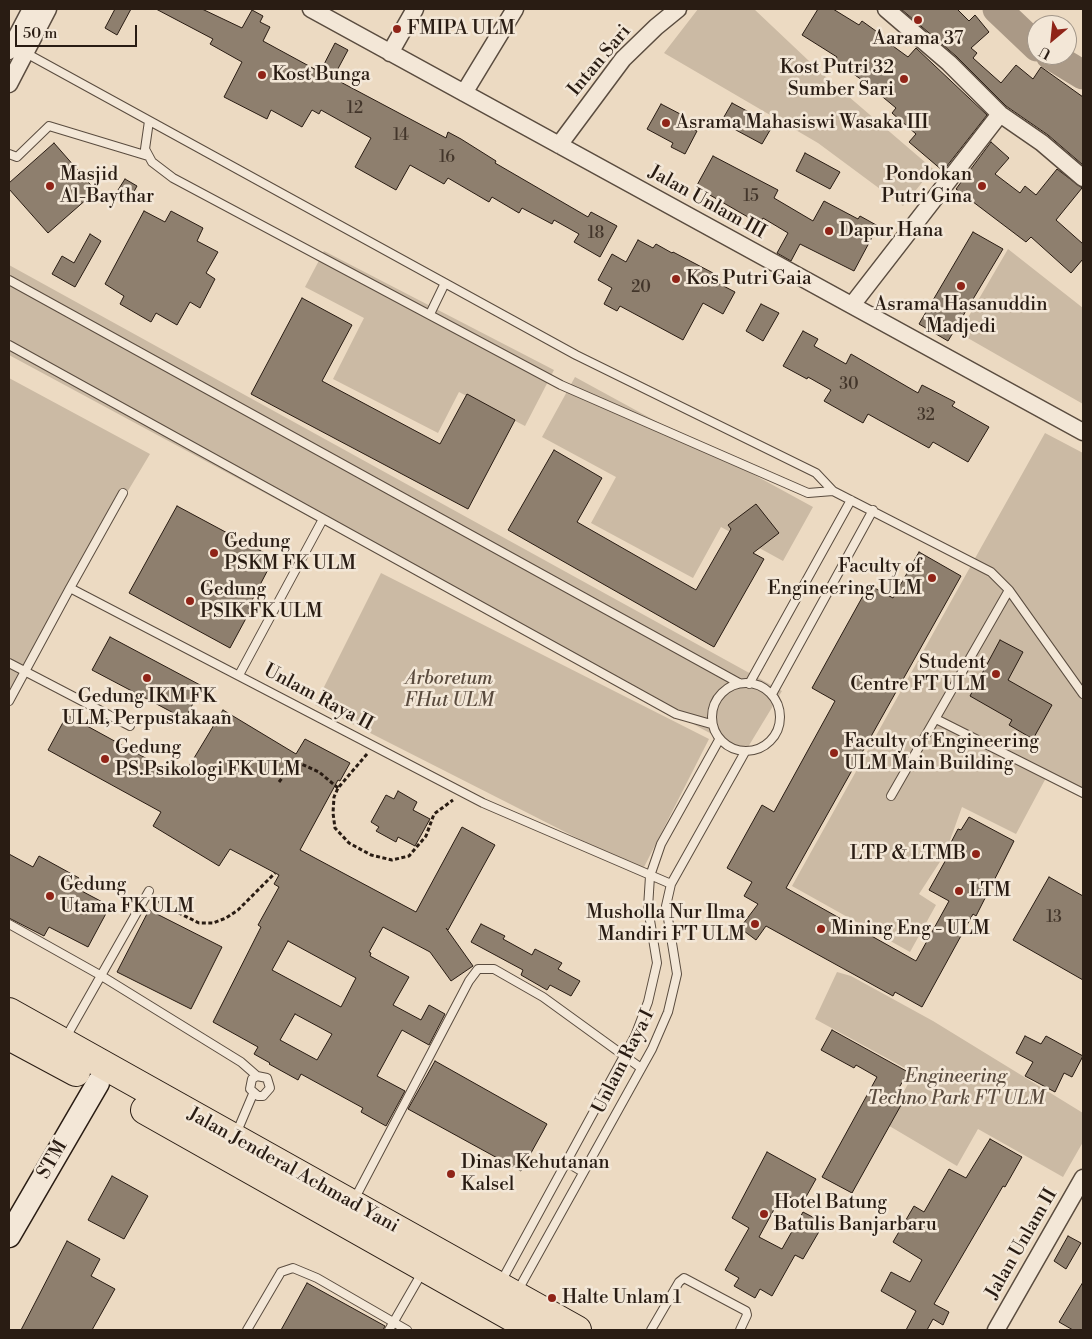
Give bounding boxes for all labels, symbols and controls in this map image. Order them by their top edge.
marker: Aarama 37 [912,14,924,26]
scale bar [18,15,140,47]
north arrow [1027,15,1077,65]
place label: FMIPA ULM [407,18,515,40]
street label: Intan Sari [564,21,636,101]
marker: FMIPA ULM [391,23,403,35]
text: 50 m [23,24,57,43]
place label: Aarama 37 [873,28,963,50]
text: U [1036,42,1054,63]
place label: Kost Putri 32 Sumber Sari [780,57,894,101]
place label: Kost Bunga [272,64,370,86]
marker: Kost Bunga [256,69,268,81]
marker: Kost Putri 32 Sumber Sari [898,73,910,85]
house number: 12 [347,99,363,119]
place label: Asrama Mahasiswi Wasaka III [676,112,928,134]
marker: Asrama Mahasiswi Wasaka III [660,117,672,129]
house number: 14 [393,126,409,146]
house number: 16 [439,148,455,168]
street label: Jalan Unlam III [644,161,770,245]
place label: Masjid Al-Baythar [60,164,154,208]
place label: Pondokan Putri Gina [881,164,972,208]
marker: Masjid Al-Baythar [44,180,56,192]
marker: Pondokan Putri Gina [976,180,988,192]
house number: 15 [743,187,759,207]
place label: Dapur Hana [839,220,943,242]
house number: 18 [588,224,604,244]
marker: Dapur Hana [823,225,835,237]
place label: Kos Putri Gaia [686,268,812,290]
marker: Kos Putri Gaia [670,273,682,285]
house number: 20 [631,278,651,298]
marker: Asrama Hasanuddin Madjedi [955,280,967,292]
place label: Asrama Hasanuddin Madjedi [874,294,1048,338]
house number: 30 [839,375,859,395]
house number: 32 [917,406,935,426]
place label: Gedung PSKM FK ULM [224,531,356,575]
marker: Gedung PSKM FK ULM [208,547,220,559]
place label: Faculty of Engineering ULM [768,556,922,600]
marker: Faculty of Engineering ULM [926,572,938,584]
place label: Gedung PSIK FK ULM [200,579,323,623]
marker: Gedung PSIK FK ULM [184,595,196,607]
place label: Student Centre FT ULM [850,652,986,696]
street label: Unlam Raya II [259,660,377,736]
park label: Arboretum FHut ULM [404,668,494,712]
marker: Student Centre FT ULM [990,668,1002,680]
marker: Gedung IKM FK ULM, Perpustakaan [141,672,153,684]
place label: Gedung IKM FK ULM, Perpustakaan [62,686,232,730]
place label: Faculty of Engineering ULM Main Building [844,731,1039,775]
place label: Gedung PS.Psikologi FK ULM [115,737,301,781]
marker: Faculty of Engineering ULM Main Building [828,747,840,759]
marker: Gedung PS.Psikologi FK ULM [99,753,111,765]
place label: LTP & LTMB [850,843,966,865]
marker: LTP & LTMB [970,848,982,860]
place label: Gedung Utama FK ULM [60,874,194,918]
place label: LTM [969,880,1011,902]
marker: LTM [953,885,965,897]
marker: Gedung Utama FK ULM [44,890,56,902]
place label: Musholla Nur Ilma Mandiri FT ULM [586,902,745,946]
house number: 13 [1046,908,1062,928]
marker: Musholla Nur Ilma Mandiri FT ULM [749,918,761,930]
place label: Mining Eng - ULM [831,918,990,940]
marker: Mining Eng - ULM [815,923,827,935]
street label: Unlam Raya I [588,1006,660,1118]
park label: Engineering Techno Park FT ULM [867,1066,1045,1110]
street label: Jalan Jenderal Achmad Yani [183,1103,403,1239]
street label: STM [33,1137,73,1183]
place label: Dinas Kehutanan Kalsel [461,1152,610,1196]
marker: Dinas Kehutanan Kalsel [445,1168,457,1180]
street label: Jalan Unlam II [981,1185,1063,1303]
place label: Hotel Batung Batulis Banjarbaru [774,1192,937,1236]
marker: Hotel Batung Batulis Banjarbaru [758,1208,770,1220]
place label: Halte Unlam 1 [562,1287,681,1309]
marker: Halte Unlam 1 [546,1292,558,1304]

